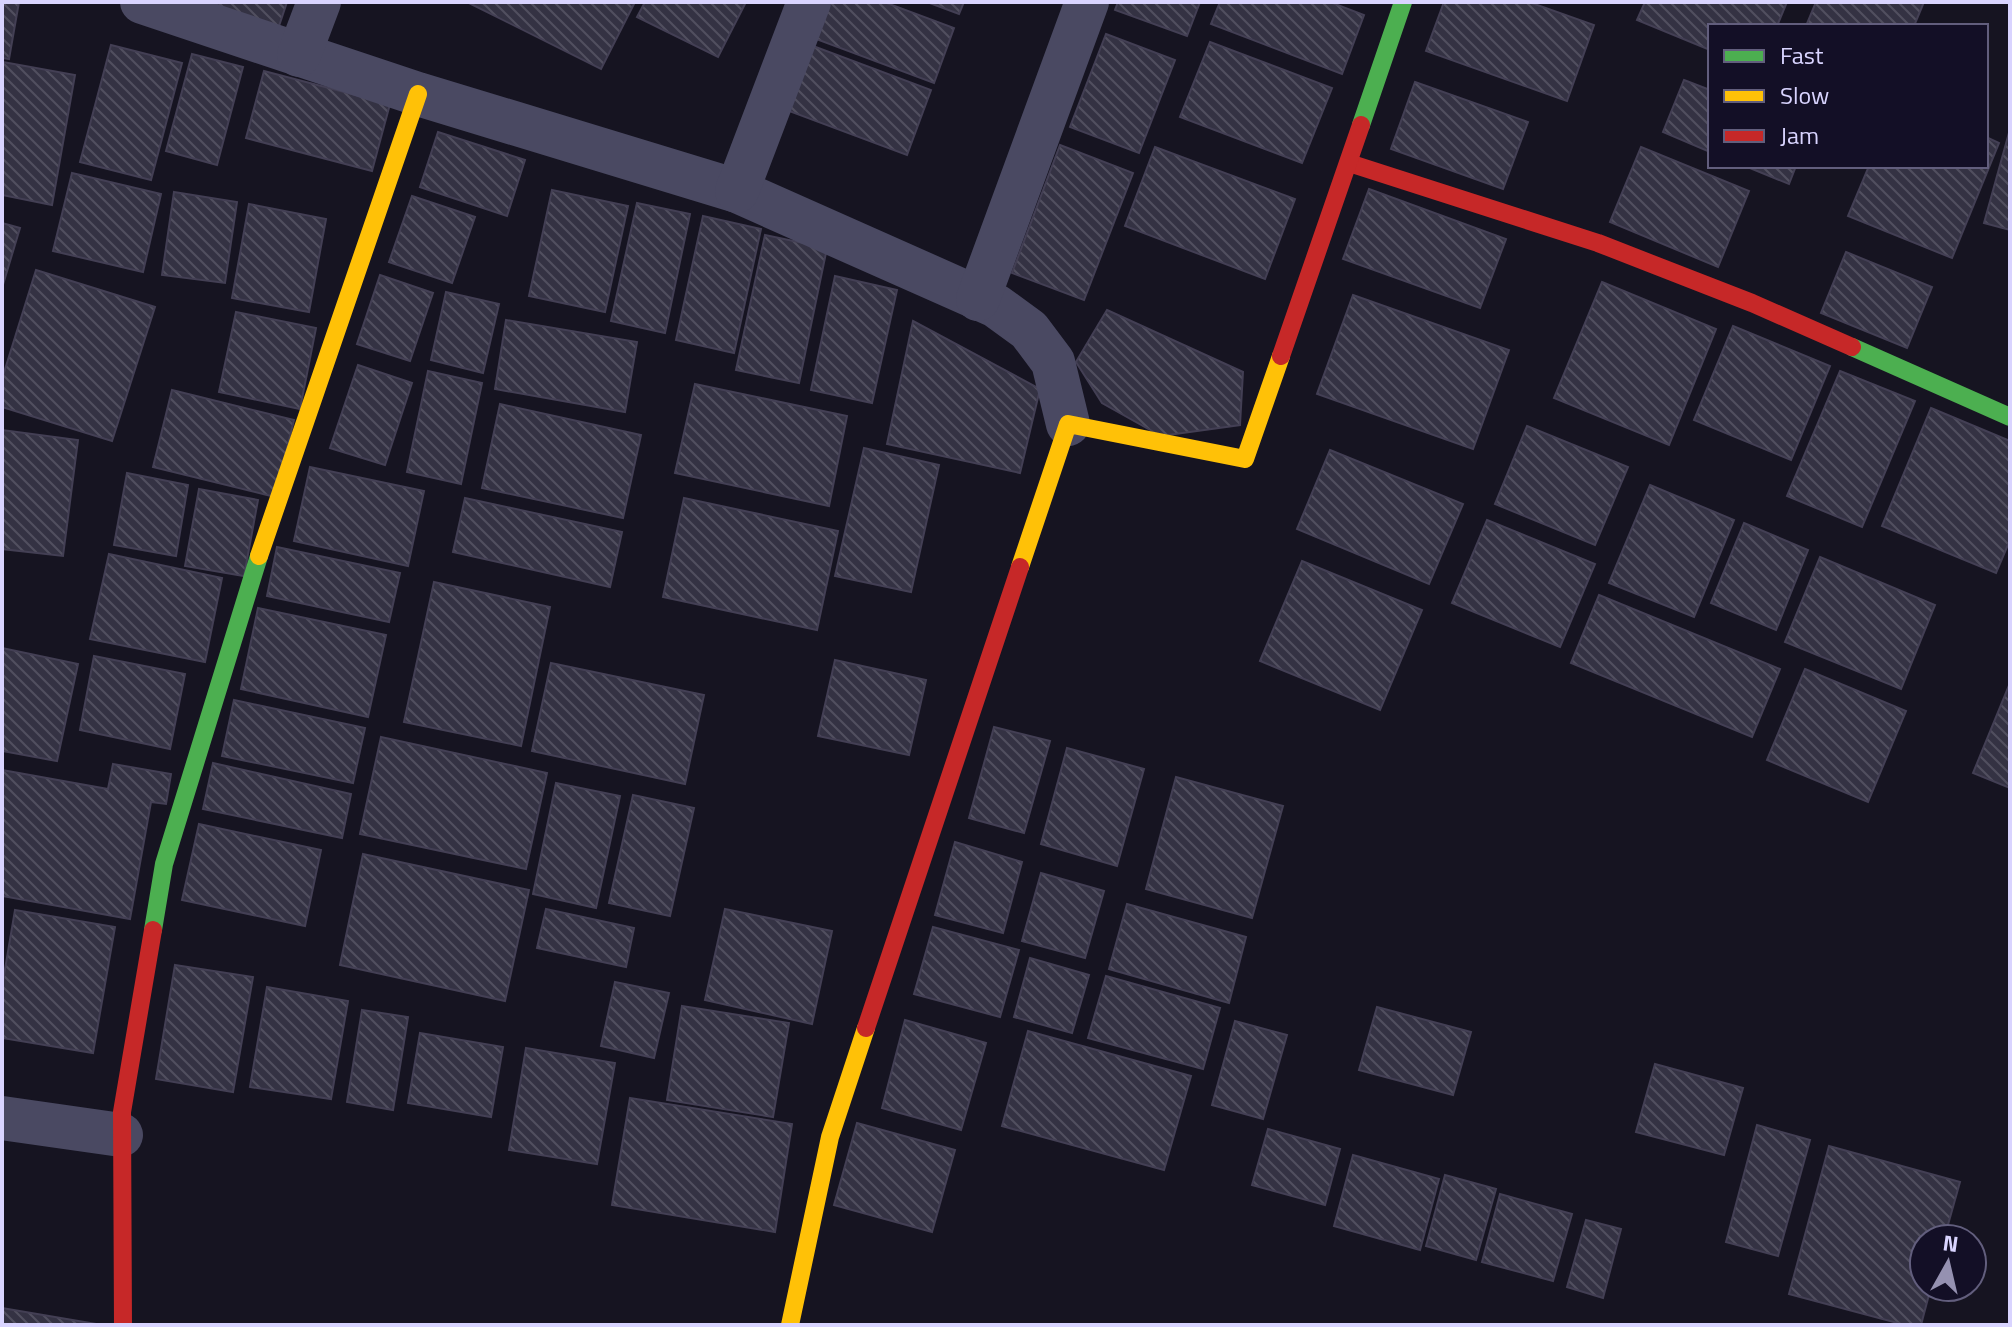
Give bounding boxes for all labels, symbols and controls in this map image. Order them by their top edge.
legend [1708,24,1988,168]
text: Fast [1780,37,1824,73]
text: Slow [1780,77,1829,113]
text: Jam [1780,117,1819,153]
north arrow [1908,1223,1988,1303]
text: N [1941,1225,1961,1261]

